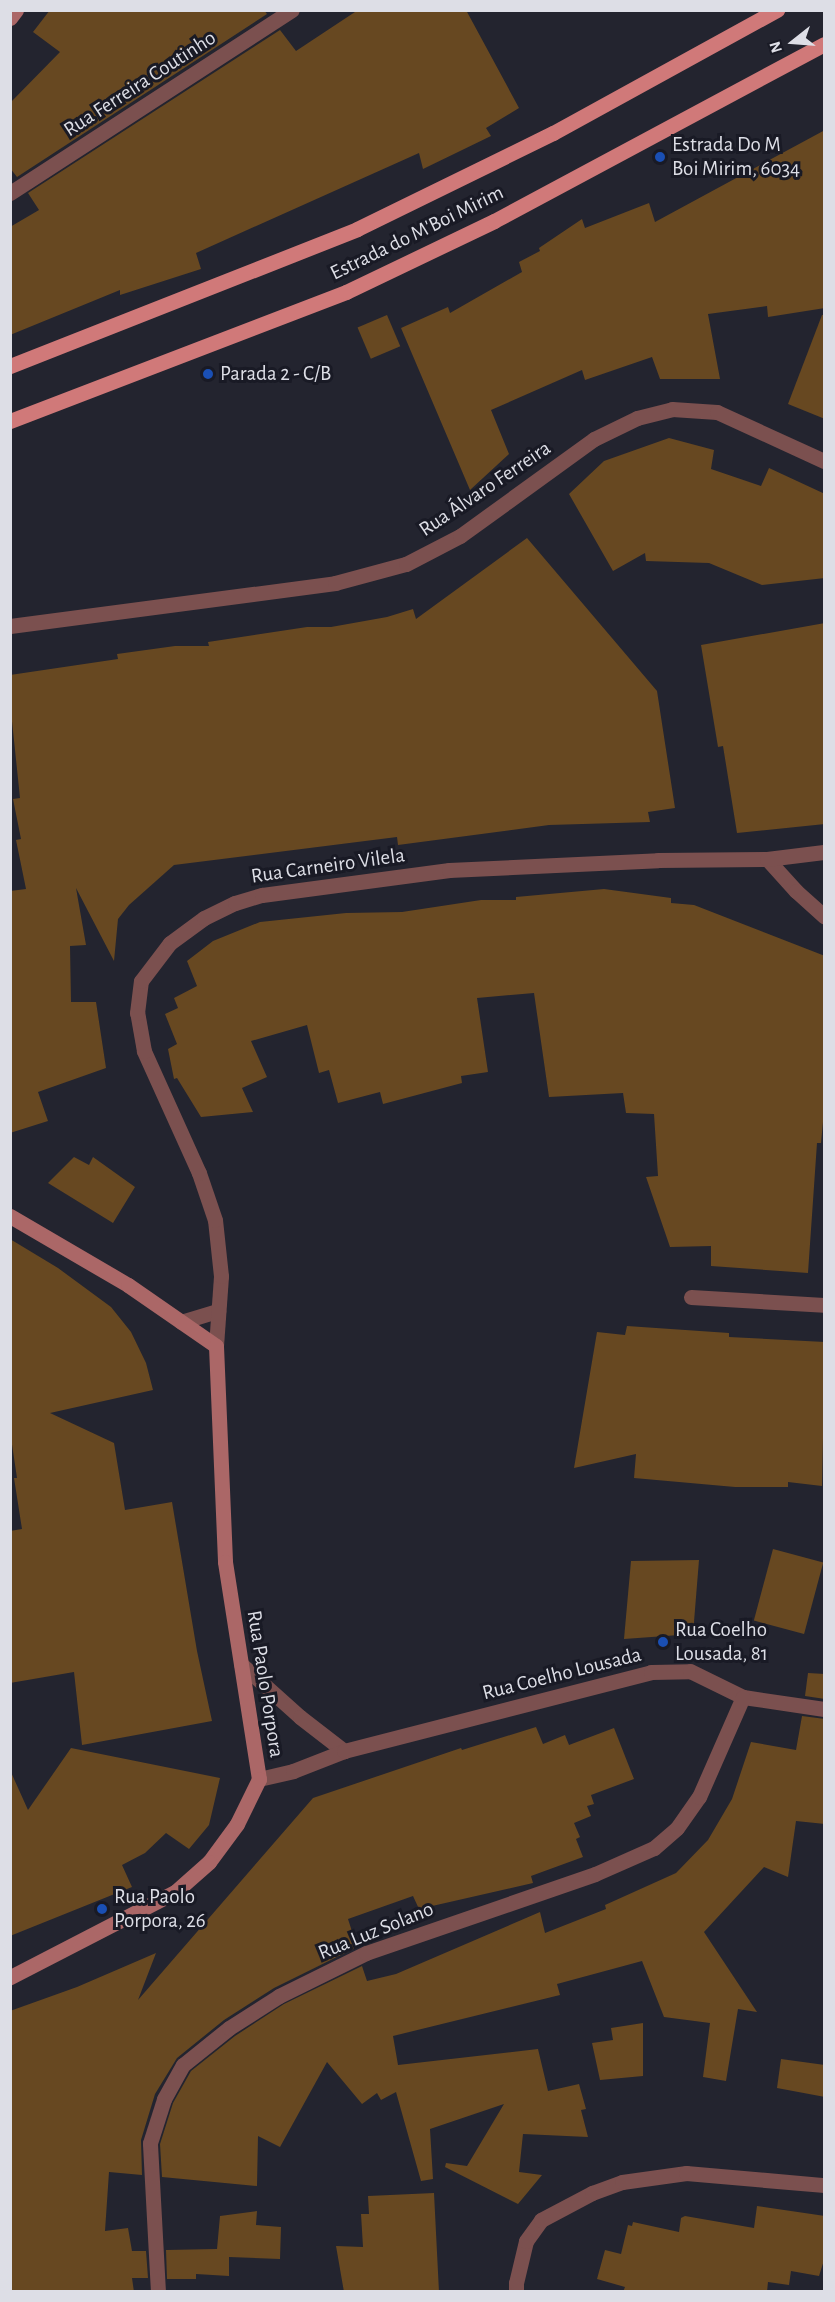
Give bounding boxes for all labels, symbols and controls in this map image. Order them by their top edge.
north arrow [763,12,823,72]
street label: Rua Ferreira Coutinho [59,25,221,143]
text: N [767,40,785,55]
place label: Estrada Do M Boi Mirim, 6034 [672,132,800,182]
marker: Estrada Do M Boi Mirim, 6034 [653,150,667,164]
street label: Estrada do M'Boi Mirim [326,180,508,286]
place label: Parada 2 - C/B [220,361,331,387]
marker: Parada 2 - C/B [201,367,215,381]
street label: Rua Álvaro Ferreira [414,436,556,542]
street label: Rua Carneiro Vilela [249,843,407,889]
street label: Rua Paolo Porpora [241,1609,289,1759]
place label: Rua Coelho Lousada, 81 [675,1617,768,1667]
marker: Rua Coelho Lousada, 81 [656,1635,670,1649]
street label: Rua Coelho Lousada [480,1642,644,1706]
place label: Rua Paolo Porpora, 26 [114,1884,206,1934]
street label: Rua Luz Solano [315,1896,437,1966]
marker: Rua Paolo Porpora, 26 [95,1902,109,1916]

